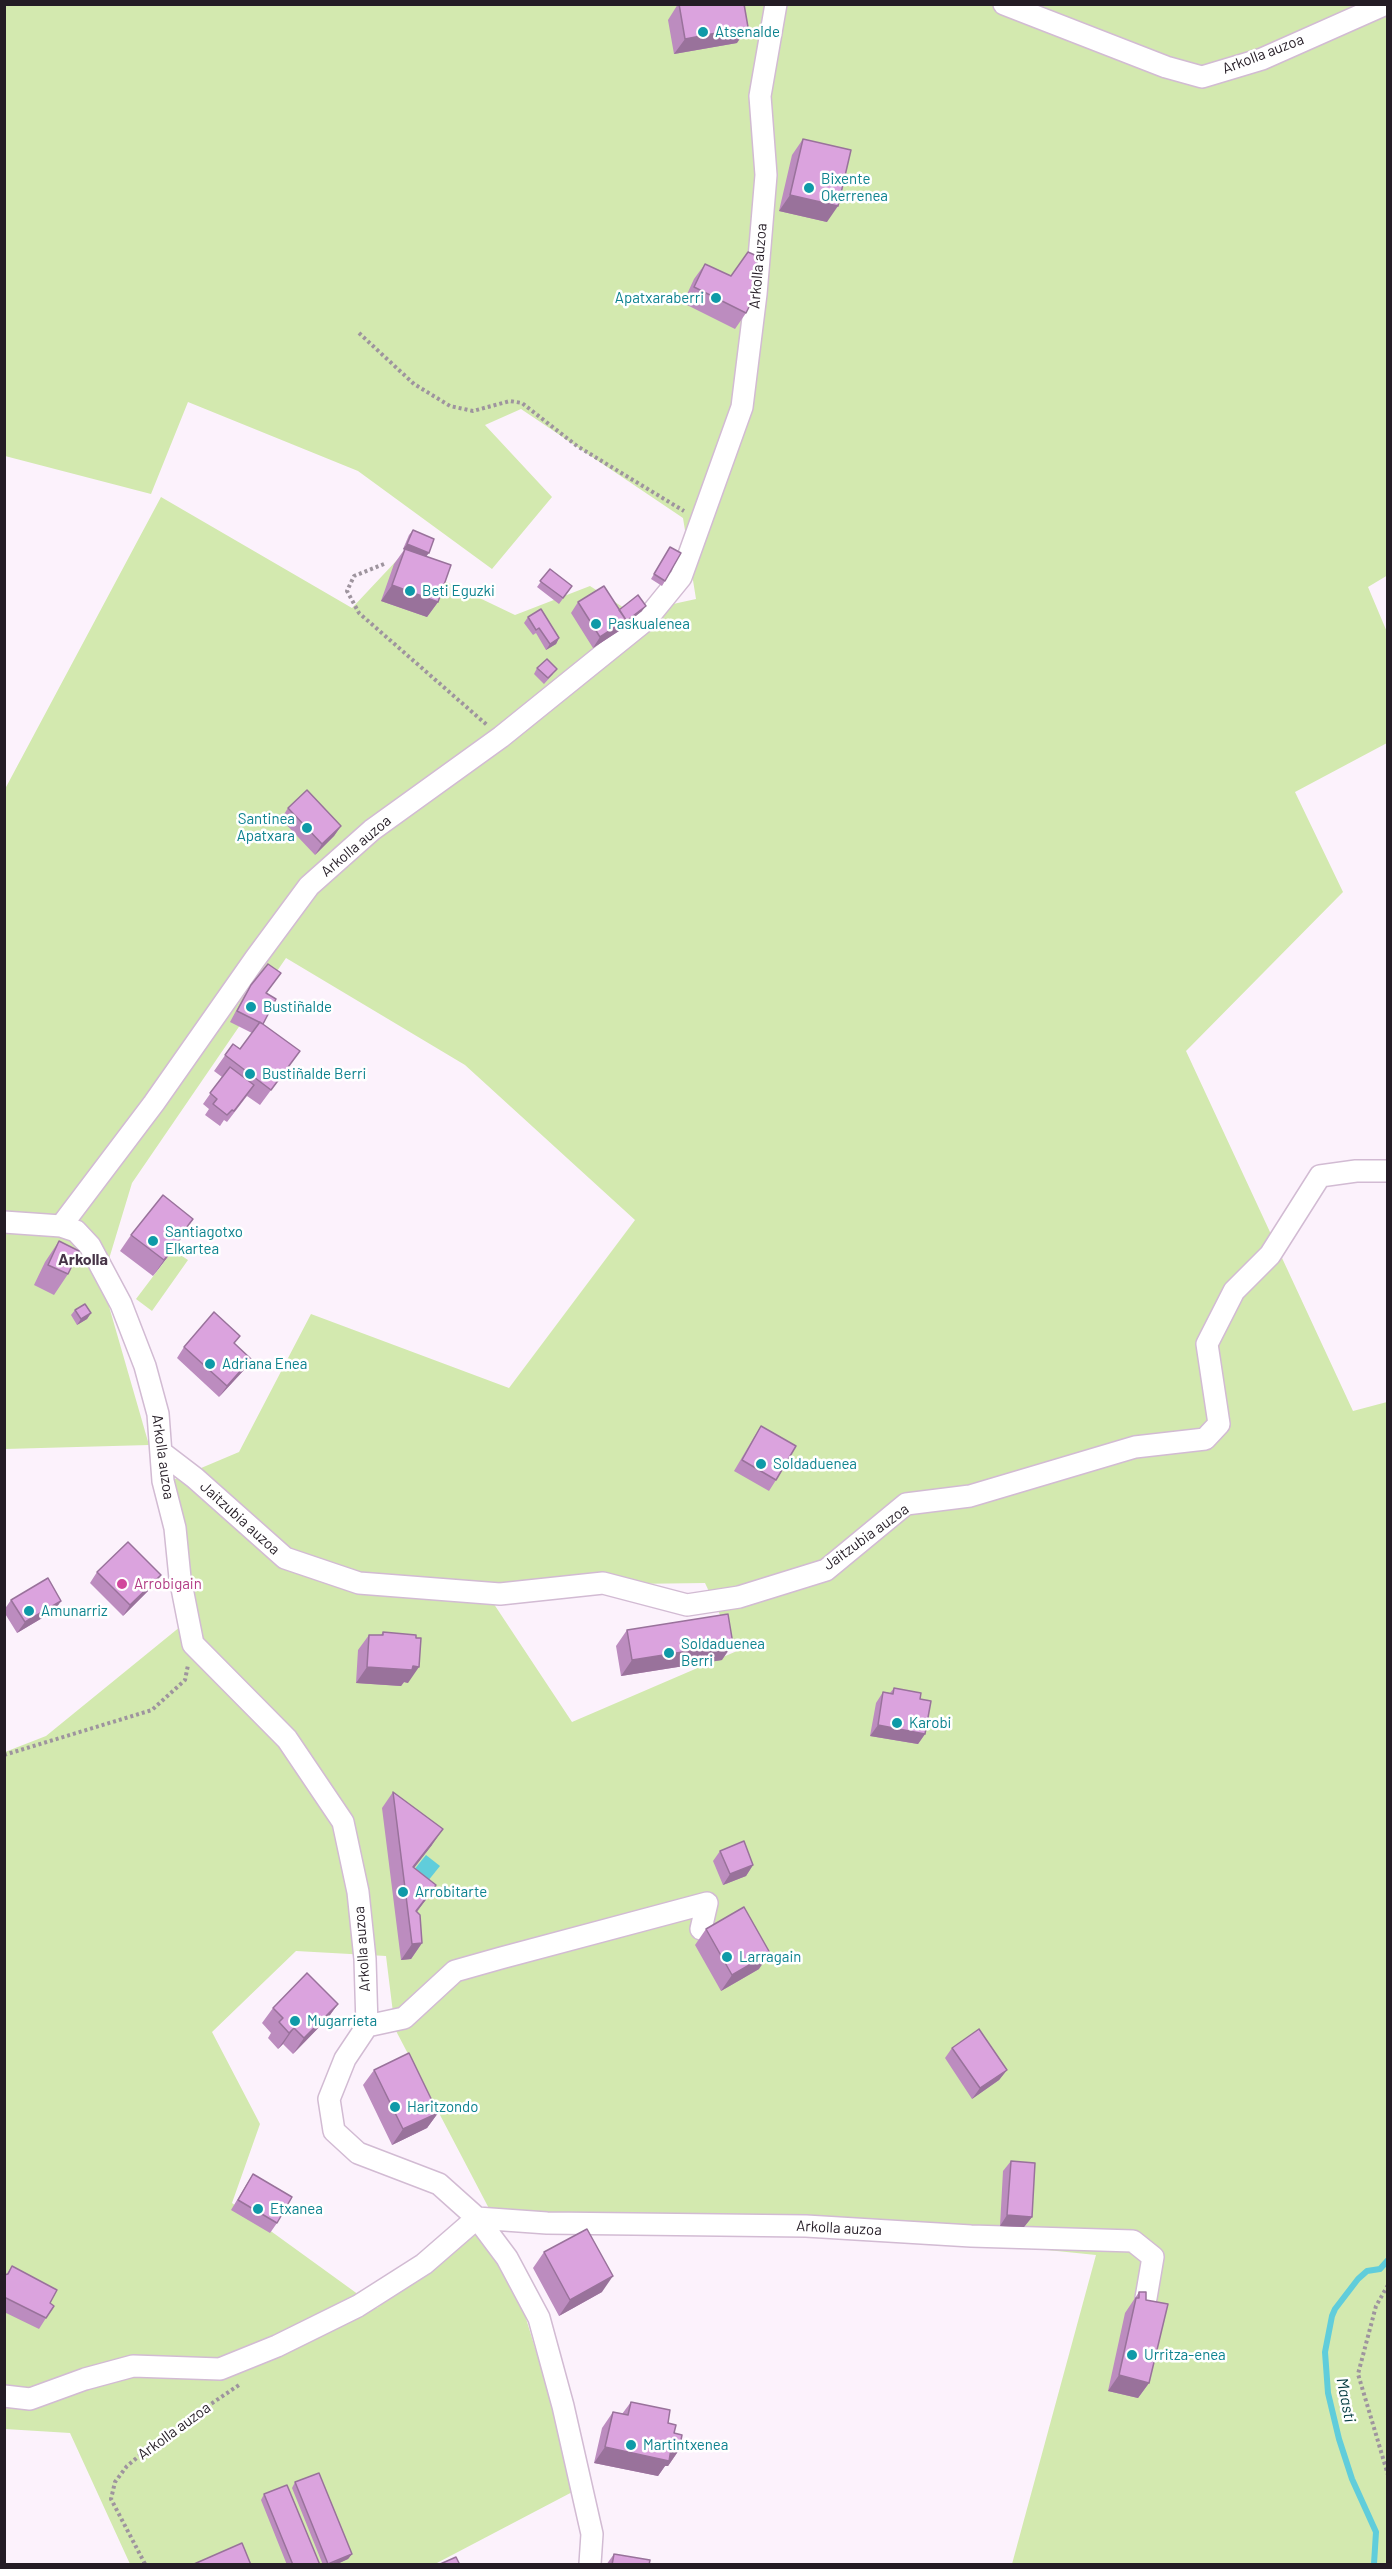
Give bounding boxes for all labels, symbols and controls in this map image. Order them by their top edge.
place label: Atsenalde [715,23,780,41]
marker: Atsenalde [696,25,710,39]
street label: Arkolla auzoa [1220,30,1306,78]
place label: Bixente Okerrenea [821,170,888,205]
marker: Bixente Okerrenea [802,181,816,195]
street label: Arkolla auzoa [745,223,771,309]
place label: Apatxaraberri [615,289,704,307]
marker: Apatxaraberri [709,291,723,305]
place label: Beti Eguzki [422,582,495,600]
marker: Beti Eguzki [403,584,417,598]
place label: Paskualenea [608,615,690,633]
marker: Paskualenea [589,617,603,631]
place label: Santinea Apatxara [237,810,295,845]
street label: Arkolla auzoa [317,812,395,880]
marker: Santinea Apatxara [300,821,314,835]
place label: Bustiñalde [263,998,332,1016]
marker: Bustiñalde [244,1000,258,1014]
place label: Bustiñalde Berri [262,1065,366,1083]
marker: Bustiñalde Berri [243,1067,257,1081]
place label: Santiagotxo Elkartea [165,1223,243,1258]
marker: Santiagotxo Elkartea [146,1234,160,1248]
district label: Arkolla [58,1250,108,1270]
place label: Adriana Enea [222,1355,307,1373]
marker: Adriana Enea [203,1357,217,1371]
street label: Arkolla auzoa [148,1413,178,1501]
place label: Soldaduenea [773,1455,857,1473]
marker: Soldaduenea [754,1457,768,1471]
street label: Jaitzubia auzoa [196,1477,284,1559]
street label: Jaitzubia auzoa [820,1500,912,1574]
place label: Arrobigain [134,1575,202,1593]
marker: Arrobigain [115,1577,129,1591]
place label: Amunarriz [41,1602,108,1620]
marker: Amunarriz [22,1604,36,1618]
place label: Soldaduenea Berri [681,1635,765,1670]
marker: Soldaduenea Berri [662,1646,676,1660]
place label: Karobi [909,1714,951,1732]
marker: Karobi [890,1716,904,1730]
place label: Arrobitarte [415,1883,487,1901]
marker: Arrobitarte [396,1885,410,1899]
street label: Arkolla auzoa [350,1906,374,1992]
place label: Larragain [739,1948,801,1966]
marker: Larragain [720,1950,734,1964]
place label: Mugarrieta [307,2012,377,2030]
marker: Mugarrieta [288,2014,302,2028]
place label: Haritzondo [407,2098,478,2116]
marker: Haritzondo [388,2100,402,2114]
place label: Etxanea [270,2200,323,2218]
marker: Etxanea [251,2202,265,2216]
street label: Arkolla auzoa [796,2217,882,2239]
place label: Urritza-enea [1144,2346,1226,2364]
marker: Urritza-enea [1125,2348,1139,2362]
water label: Maasti [1332,2376,1360,2424]
street label: Arkolla auzoa [134,2399,214,2463]
place label: Martintxenea [643,2436,728,2454]
marker: Martintxenea [624,2438,638,2452]

